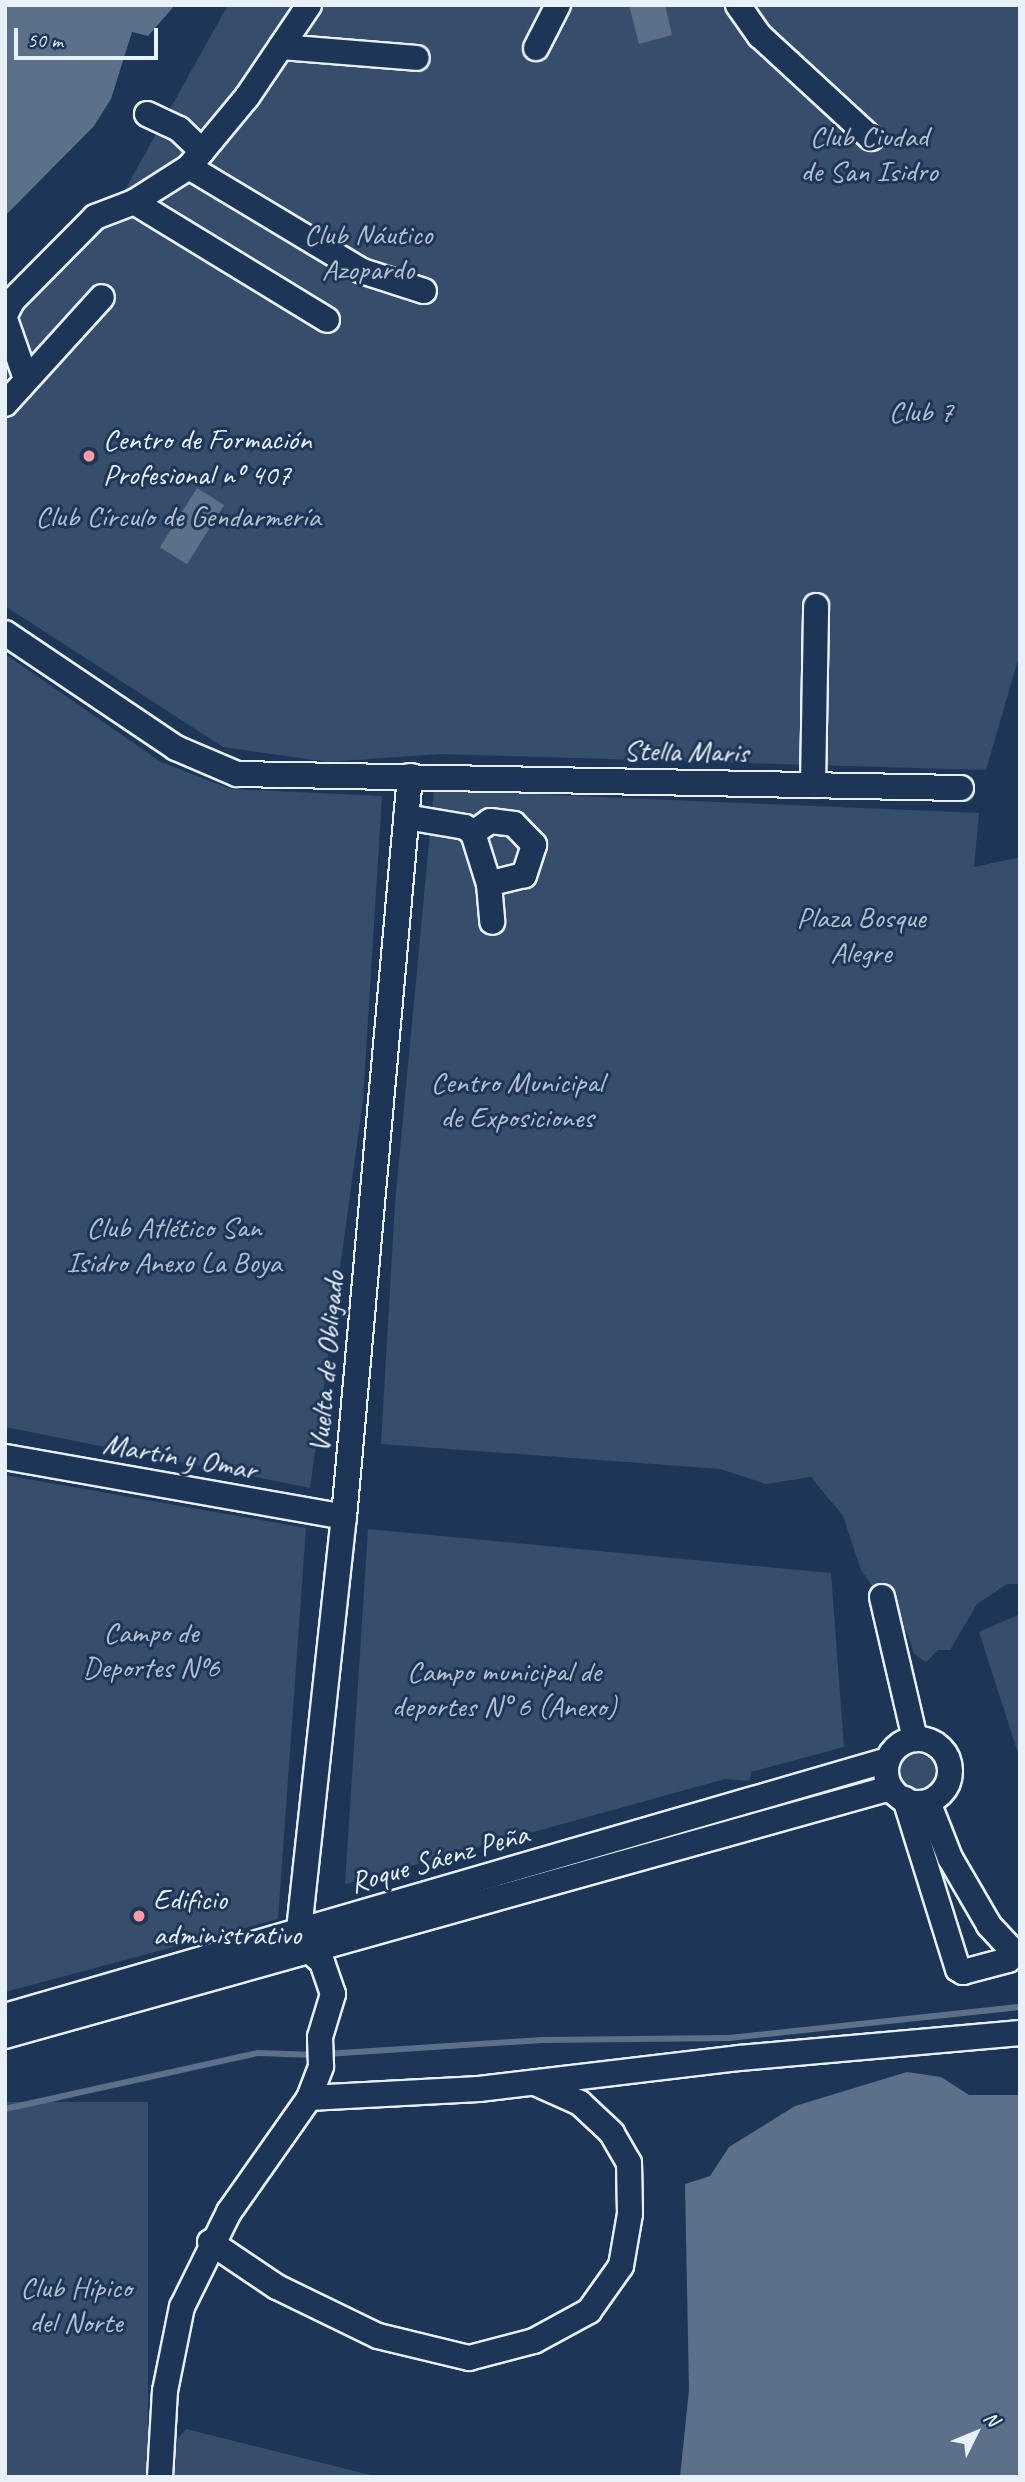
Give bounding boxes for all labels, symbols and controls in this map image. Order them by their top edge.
scale bar [18,14,161,58]
text: 50 m [27,27,63,53]
park label: Club Ciudad de San Isidro [800,118,938,188]
park label: Club Náutico Azopardo [303,216,433,286]
park label: Club 7 [889,393,953,429]
place label: Centro de Formación Profesional nº 407 [103,421,313,491]
marker: Centro de Formación Profesional nº 407 [81,448,97,464]
park label: Club Círculo de Gendarmería [36,498,320,534]
street label: Stella Maris [623,732,749,770]
park label: Plaza Bosque Alegre [796,899,926,970]
park label: Centro Municipal de Exposiciones [430,1064,604,1134]
park label: Club Atlético San Isidro Anexo La Boya [66,1209,282,1280]
street label: Vuelta de Obligado [300,1270,352,1454]
street label: Martín y Omar [100,1425,260,1487]
park label: Campo de Deportes Nº6 [82,1614,220,1684]
park label: Campo municipal de deportes N° 6 (Anexo) [392,1653,616,1724]
street label: Roque Sáenz Peña [346,1815,532,1901]
place label: Edificio administrativo [153,1881,301,1952]
marker: Edificio administrativo [131,1908,147,1924]
park label: Club Hípico del Norte [20,2269,132,2340]
north arrow [941,2398,1011,2468]
text: N [979,2406,1004,2431]

